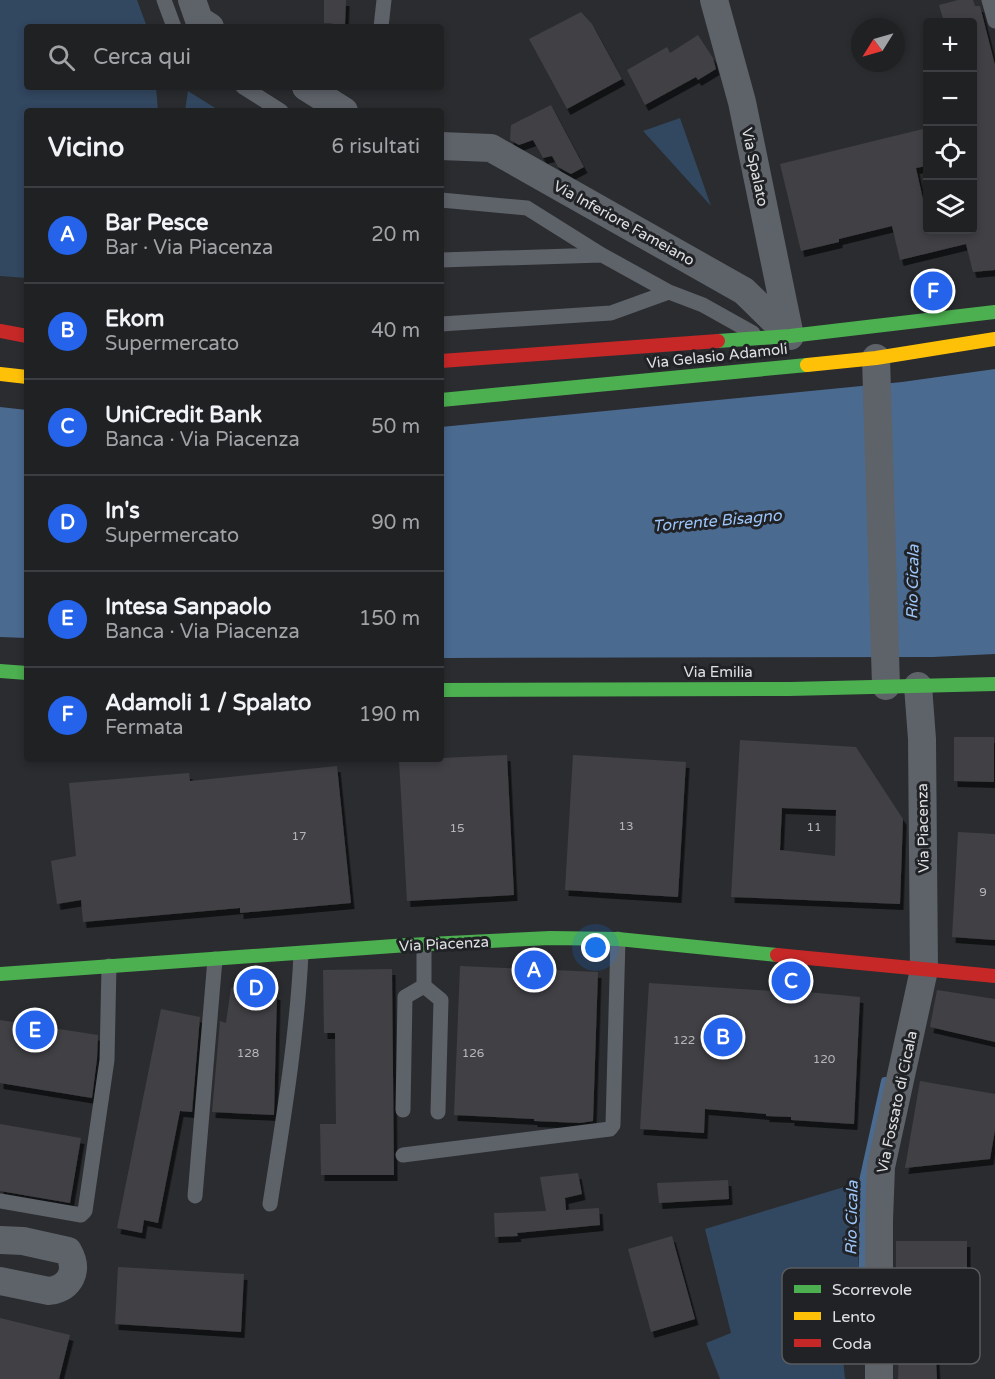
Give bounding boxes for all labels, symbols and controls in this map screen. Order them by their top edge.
north arrow [851,18,905,72]
map controls [923,18,977,234]
button: + [923,18,977,72]
search box [24,24,444,90]
icon: search [45,41,78,74]
text: Cerca qui [93,44,191,70]
button: − [923,72,977,126]
street label: Via Spalato [738,126,772,208]
button: locate [923,126,977,180]
text: Vicino [48,132,124,163]
text: 6 risultati [332,135,420,159]
street label: Via Inferiore Fameiano [550,177,698,269]
button: layers [923,180,977,234]
text: Bar Pesce [105,210,208,236]
text: A [60,223,75,247]
text: 20 m [371,223,420,247]
text: Bar · Via Piacenza [105,236,273,260]
pin: F [914,268,952,314]
text: Ekom [105,306,164,332]
text: B [61,319,74,343]
text: 40 m [371,319,420,343]
text: Supermercato [105,332,239,356]
street label: Via Gelasio Adamoli [646,340,788,372]
text: UniCredit Bank [105,402,262,428]
text: C [61,415,74,439]
text: 50 m [371,415,420,439]
text: Banca · Via Piacenza [105,428,300,452]
text: In's [105,498,140,524]
water label: Torrente Bisagno [652,505,784,537]
text: D [60,511,75,535]
text: 90 m [371,511,420,535]
text: Supermercato [105,524,239,548]
water label: Rio Cicala [902,543,924,620]
text: Intesa Sanpaolo [105,594,271,620]
text: E [61,607,74,631]
text: 150 m [359,607,420,631]
text: Banca · Via Piacenza [105,620,300,644]
street label: Via Emilia [683,663,753,681]
text: Adamoli 1 / Spalato [105,690,311,716]
text: F [61,703,74,727]
text: 190 m [359,703,420,727]
text: Fermata [105,716,184,740]
street label: Via Piacenza [913,783,933,873]
house number: 13 [618,819,634,833]
house number: 11 [806,820,822,834]
house number: 15 [449,821,465,835]
house number: 17 [291,829,307,843]
house number: 9 [979,885,987,899]
street label: Via Piacenza [399,933,489,955]
your location [581,933,610,962]
pin: A [514,948,554,992]
pin: C [772,958,810,1004]
pin: D [236,966,276,1010]
pin: E [15,1008,54,1052]
pin: B [704,1014,742,1060]
street label: Via Fossato di Cicala [873,1029,921,1175]
house number: 122 [673,1033,695,1047]
house number: 128 [237,1046,259,1060]
house number: 126 [462,1046,484,1060]
house number: 120 [813,1052,836,1066]
water label: Rio Cicala [841,1179,863,1256]
legend [782,1268,980,1364]
text: Scorrevole [832,1280,912,1300]
text: Lento [832,1307,876,1327]
text: Coda [832,1334,872,1354]

